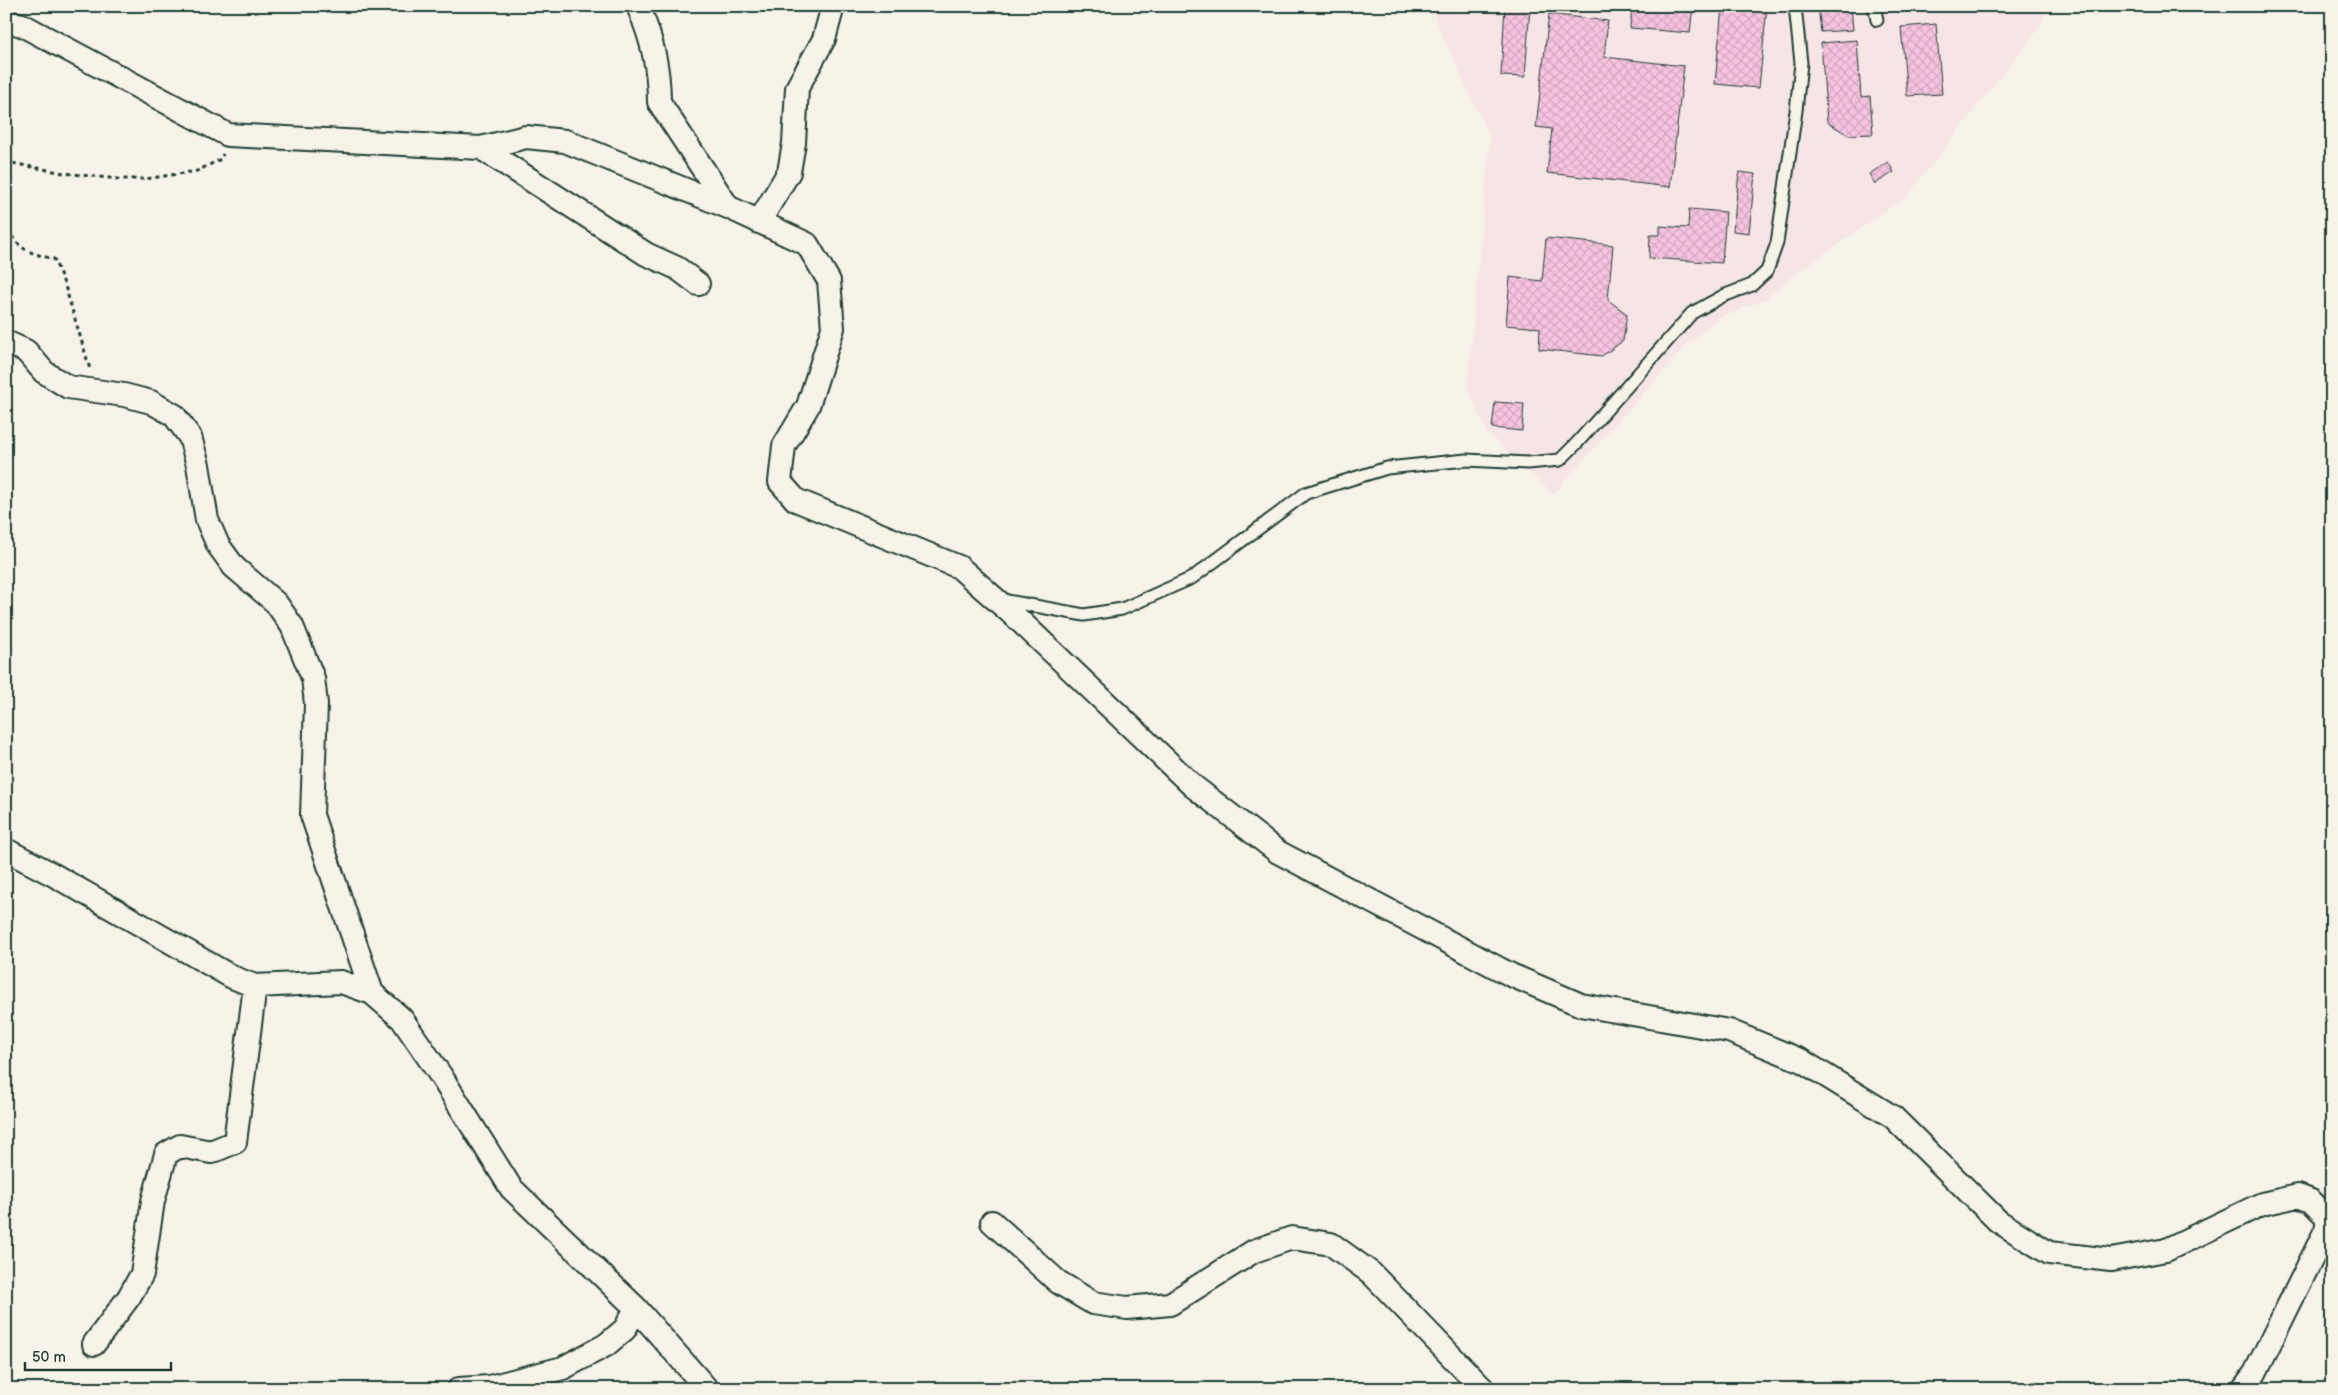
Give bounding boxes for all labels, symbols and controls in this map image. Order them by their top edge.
scale bar [25,1340,171,1372]
text: 50 m [32,1348,66,1367]

